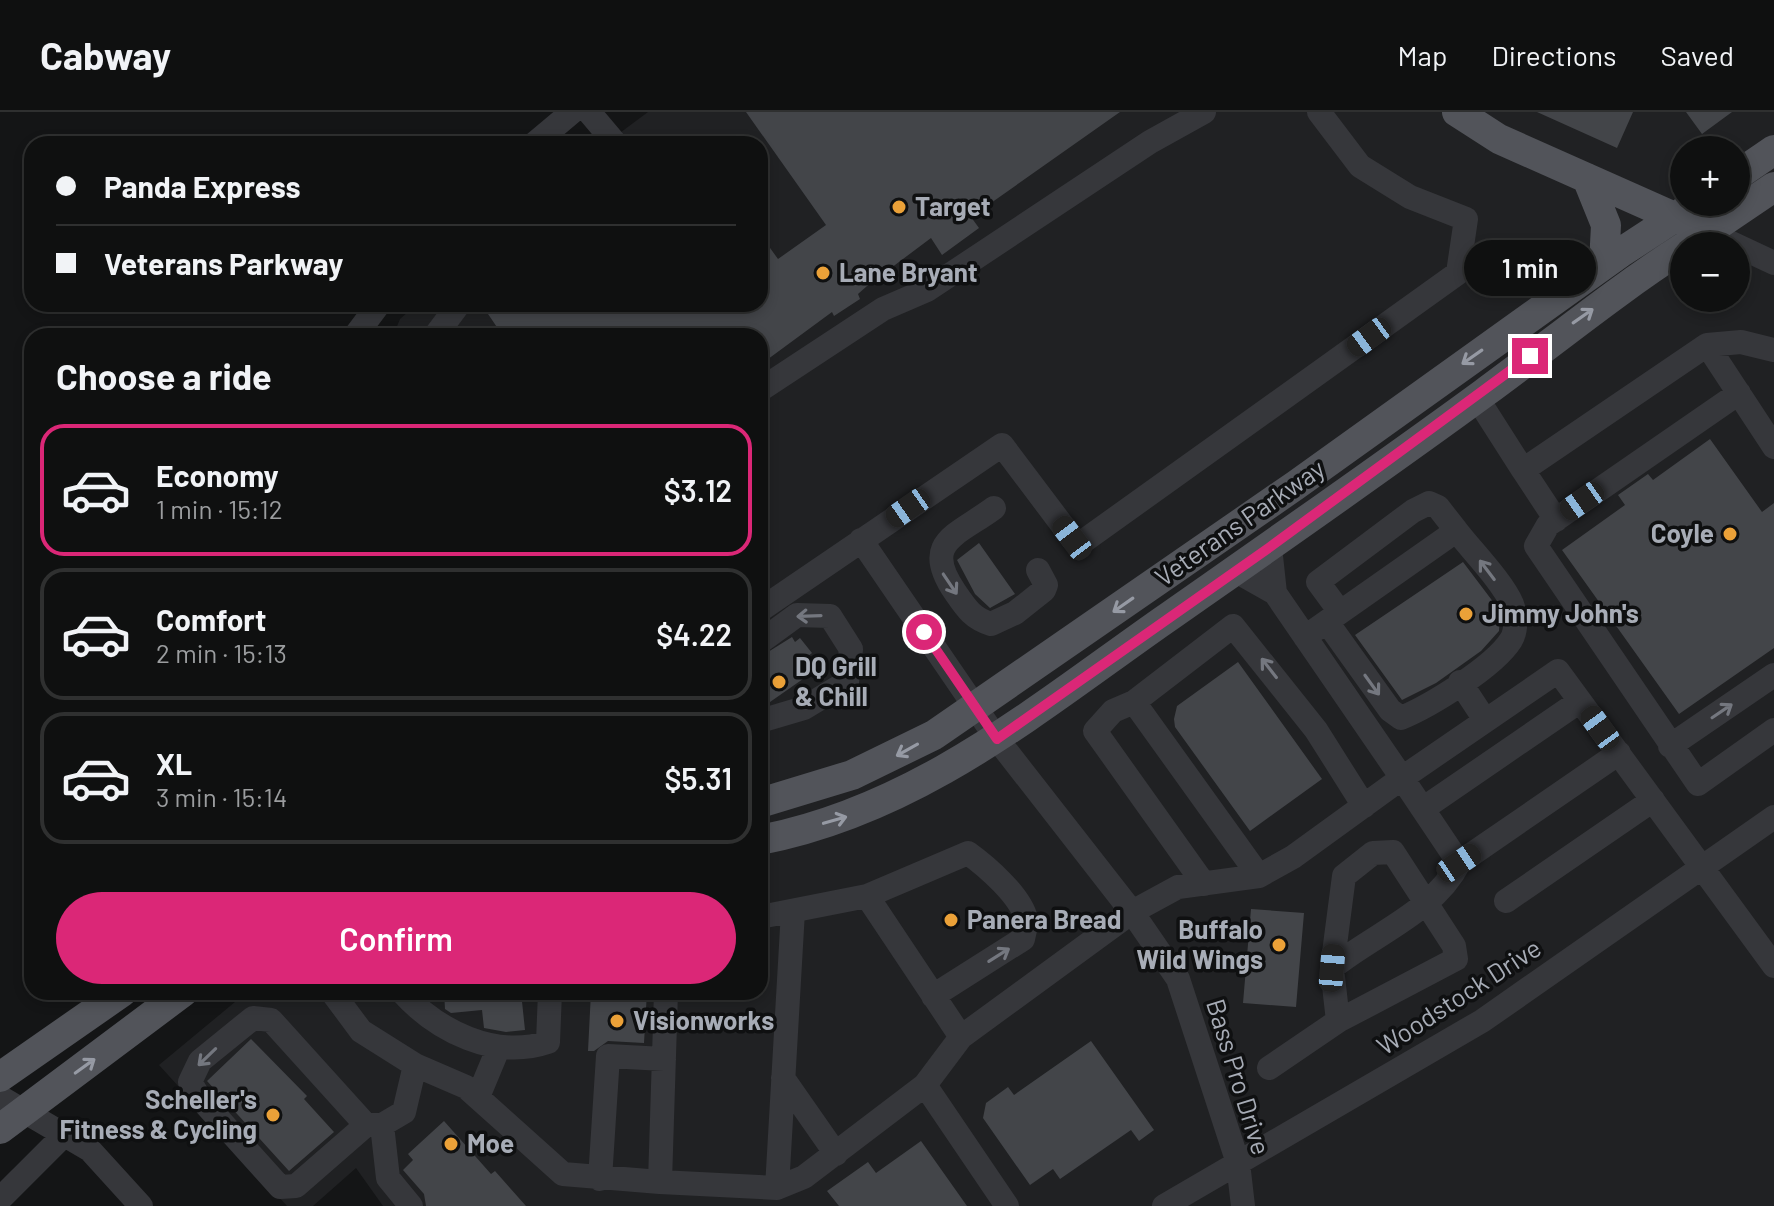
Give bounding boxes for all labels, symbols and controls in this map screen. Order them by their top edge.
text: Cabway [40,32,171,78]
text: Map [1398,38,1447,72]
text: Directions [1491,38,1617,72]
text: Saved [1661,38,1734,72]
map controls [1670,136,1750,312]
button: + [1670,136,1750,216]
text: Panda Express [104,168,301,204]
place label: Target [915,190,991,221]
marker: Target [890,198,908,216]
button: − [1670,232,1750,312]
callout: 1 min [1464,240,1596,296]
text: Veterans Parkway [104,245,343,281]
text: 1 min [1502,252,1558,283]
place label: Lane Bryant [839,256,978,287]
marker: Lane Bryant [814,264,832,282]
one-way arrow [1572,308,1594,325]
car [1343,313,1395,361]
route end [1512,338,1548,374]
one-way arrow [1461,349,1484,365]
text: Choose a ride [56,354,272,397]
street label: Veterans Parkway [1148,452,1330,592]
icon: car [60,454,132,526]
text: Economy [156,457,279,493]
text: $3.12 [664,472,732,508]
car [1555,477,1609,525]
car [881,484,935,532]
text: 1 min · 15:12 [156,493,283,524]
car [1048,512,1096,564]
place label: Coyle [1651,517,1714,548]
marker: Coyle [1721,525,1739,543]
one-way arrow [1478,560,1495,581]
one-way arrow [941,573,958,595]
one-way arrow [1112,597,1134,613]
place label: Jimmy John's [1482,597,1639,628]
icon: car [60,598,132,670]
text: Comfort [156,601,266,637]
marker: Jimmy John's [1457,605,1475,623]
one-way arrow [796,609,823,624]
route start [906,614,942,650]
text: $4.22 [656,616,732,652]
text: 2 min · 15:13 [156,637,287,668]
place label: DQ Grill & Chill [795,650,877,711]
one-way arrow [1260,658,1277,679]
marker: DQ Grill & Chill [770,673,788,691]
one-way arrow [1363,674,1380,695]
car [1576,702,1624,754]
one-way arrow [1711,703,1733,719]
icon: car [60,742,132,814]
one-way arrow [896,742,919,758]
text: XL [156,745,192,781]
text: $5.31 [665,760,732,796]
text: 3 min · 15:14 [156,781,287,812]
one-way arrow [822,812,848,827]
car [1432,840,1486,886]
button: Confirm [56,892,736,984]
place label: Panera Bread [967,903,1121,934]
marker: Panera Bread [942,911,960,929]
place label: Buffalo Wild Wings [1136,913,1263,974]
street label: Woodstock Drive [1370,931,1546,1060]
marker: Buffalo Wild Wings [1270,936,1288,954]
car [1318,943,1346,993]
one-way arrow [987,946,1010,962]
street label: Bass Pro Drive [1201,995,1278,1158]
place label: Visionworks [633,1004,774,1035]
marker: Visionworks [608,1012,626,1030]
one-way arrow [197,1047,217,1066]
one-way arrow [74,1058,96,1074]
place label: Scheller's Fitness & Cycling [59,1083,257,1144]
marker: Scheller's Fitness & Cycling [264,1106,282,1124]
place label: Moe [467,1127,514,1158]
marker: Moe [442,1135,460,1153]

